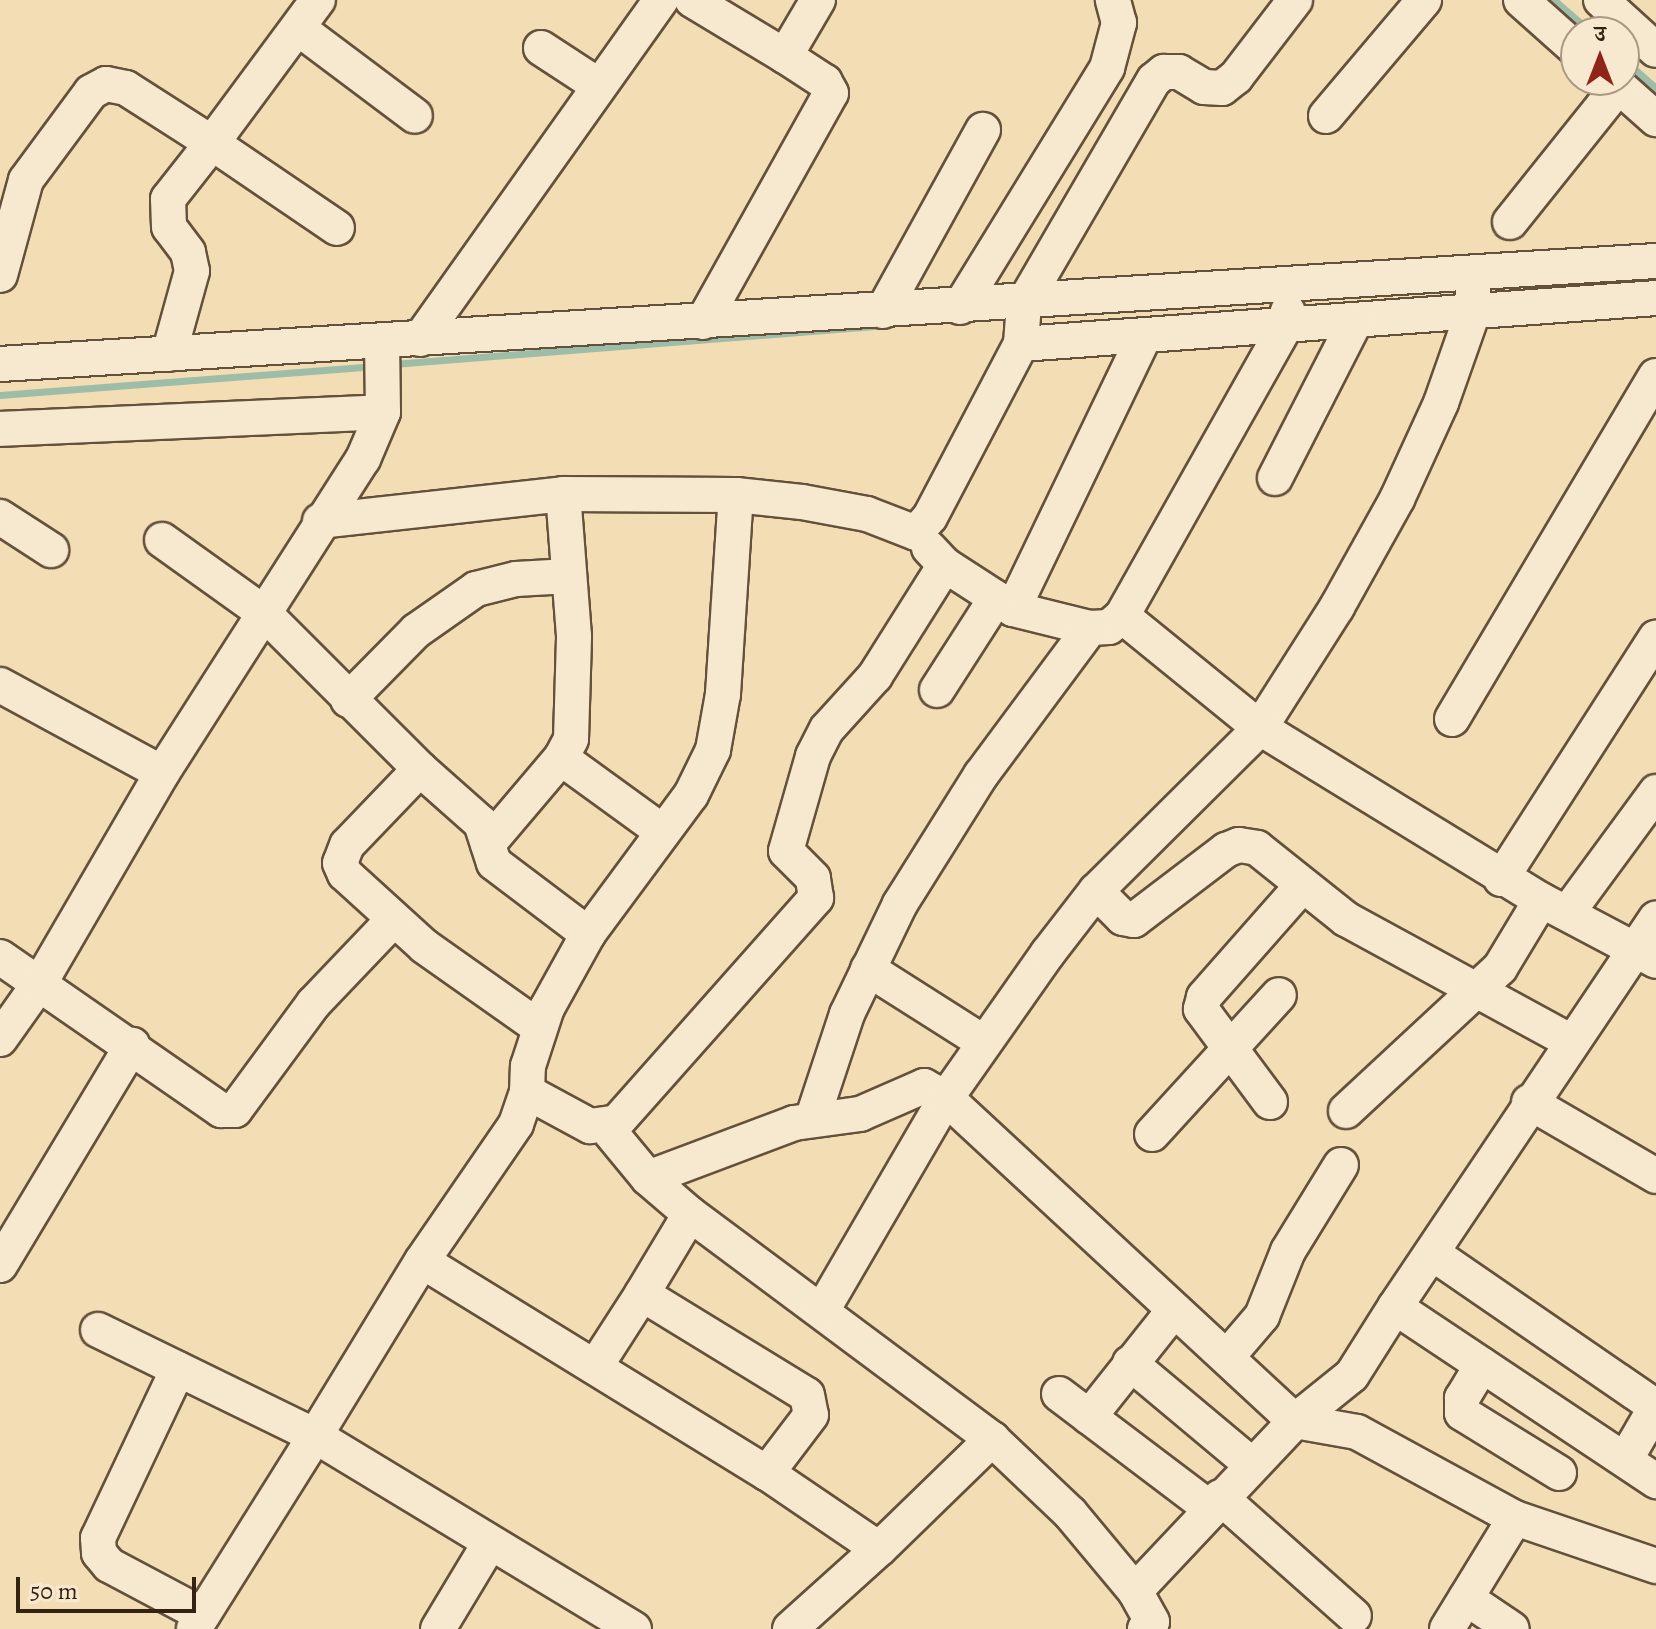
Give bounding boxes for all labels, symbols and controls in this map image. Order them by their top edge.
north arrow [1560,16,1640,96]
text: उ [1594,19,1606,49]
scale bar [20,1561,200,1611]
text: 50 m [30,1575,78,1607]

